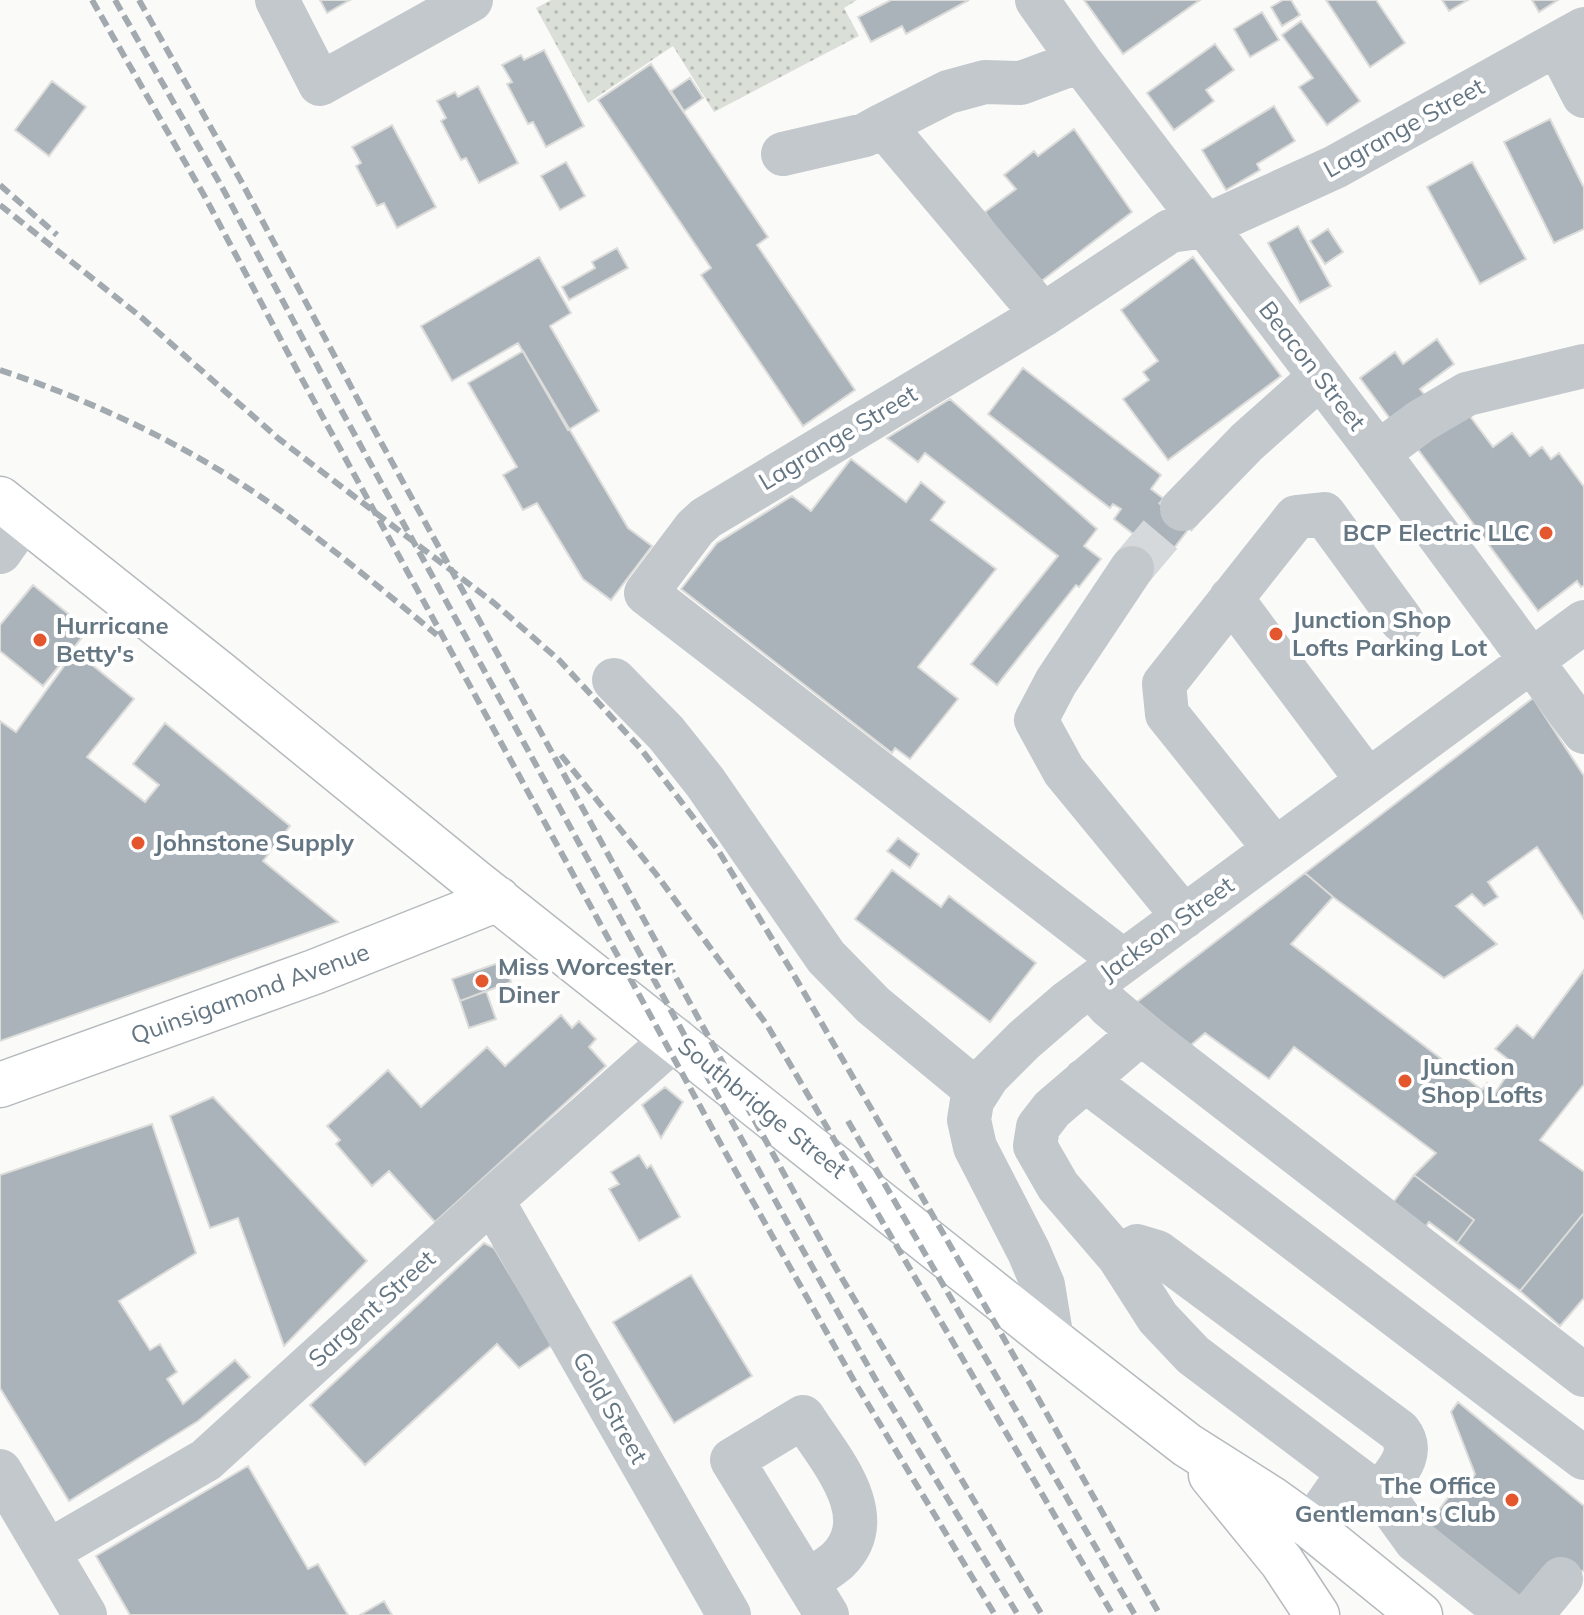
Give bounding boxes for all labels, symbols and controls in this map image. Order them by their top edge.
street label: Lagrange Street [1318,71,1489,184]
street label: Beacon Street [1253,295,1373,436]
street label: Lagrange Street [753,378,922,496]
place label: BCP Electric LLC [1343,517,1530,547]
marker: BCP Electric LLC [1537,524,1555,542]
place label: Junction Shop Lofts Parking Lot [1292,604,1487,662]
place label: Hurricane Betty's [56,610,169,668]
marker: Junction Shop Lofts Parking Lot [1267,625,1285,643]
marker: Hurricane Betty's [31,631,49,649]
place label: Johnstone Supply [154,827,355,857]
marker: Johnstone Supply [129,834,147,852]
street label: Jackson Street [1093,869,1239,987]
street label: Quinsigamond Avenue [126,936,373,1050]
place label: Miss Worcester Diner [498,951,674,1009]
marker: Miss Worcester Diner [473,972,491,990]
street label: Southbridge Street [672,1030,853,1184]
place label: Junction Shop Lofts [1421,1051,1543,1109]
marker: Junction Shop Lofts [1396,1072,1414,1090]
street label: Sargent Street [302,1243,441,1373]
street label: Gold Street [567,1346,655,1469]
place label: The Office Gentleman's Club [1295,1470,1496,1528]
marker: The Office Gentleman's Club [1503,1491,1521,1509]

